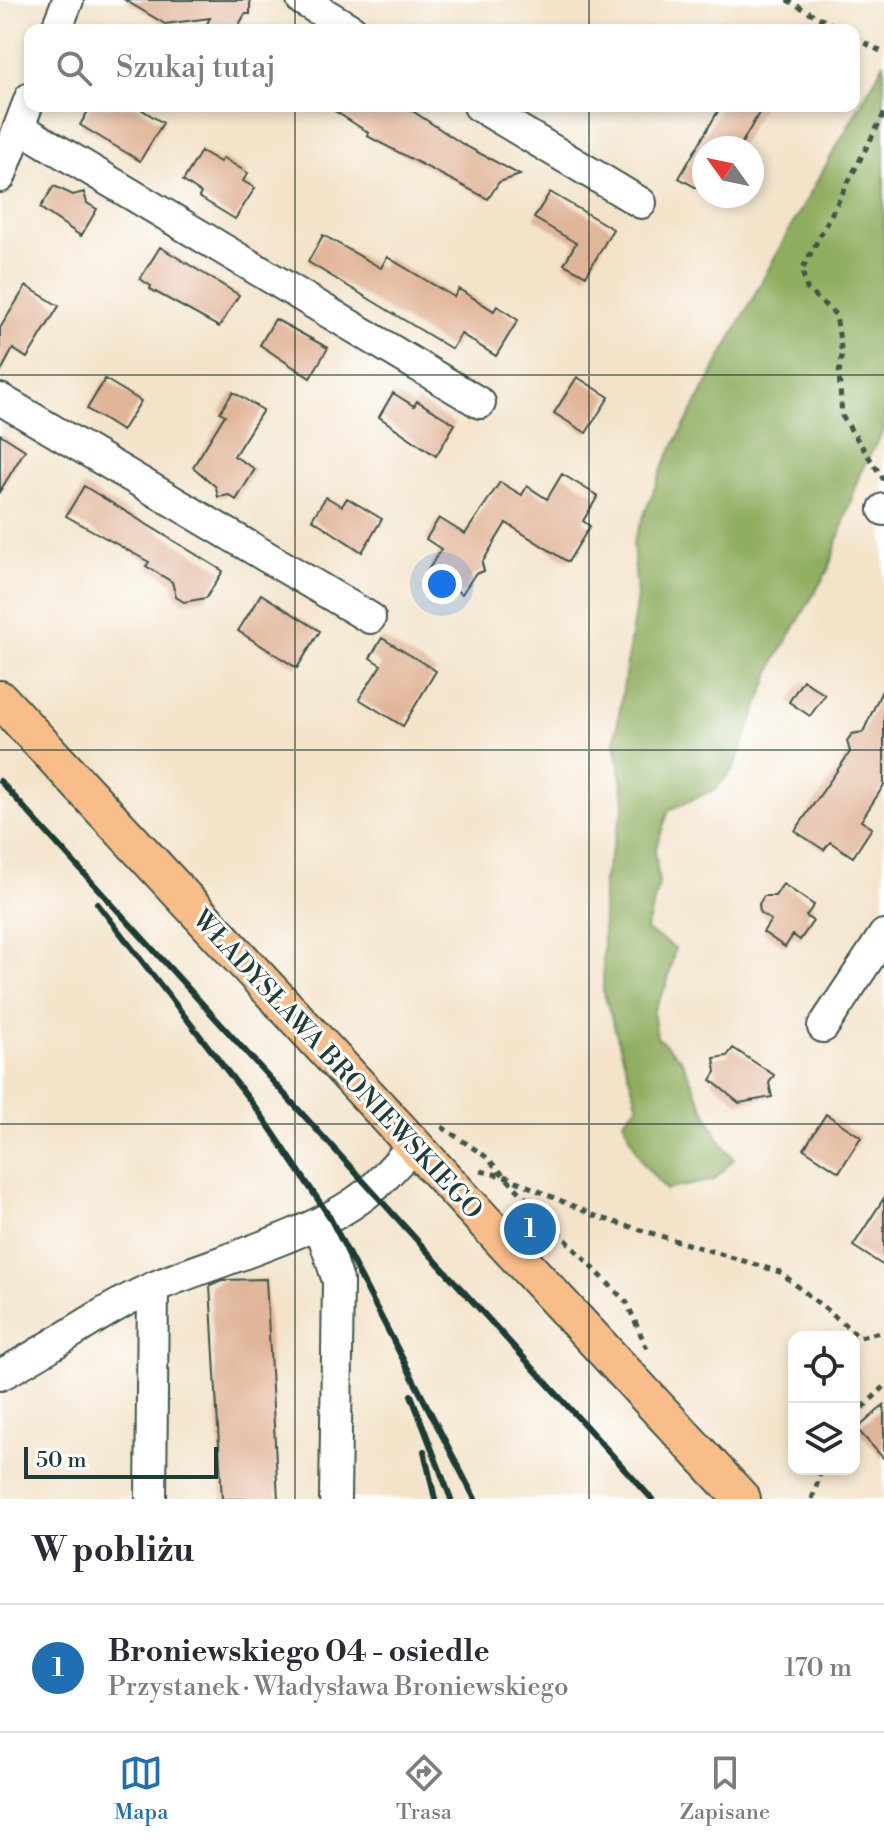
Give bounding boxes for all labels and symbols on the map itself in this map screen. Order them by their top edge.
north arrow [692,136,764,208]
your location [422,564,462,604]
street label: WŁADYSŁAWA BRONIEWSKIEGO [185,903,489,1226]
pin: 1 [504,1199,556,1259]
scale bar [24,1443,218,1479]

